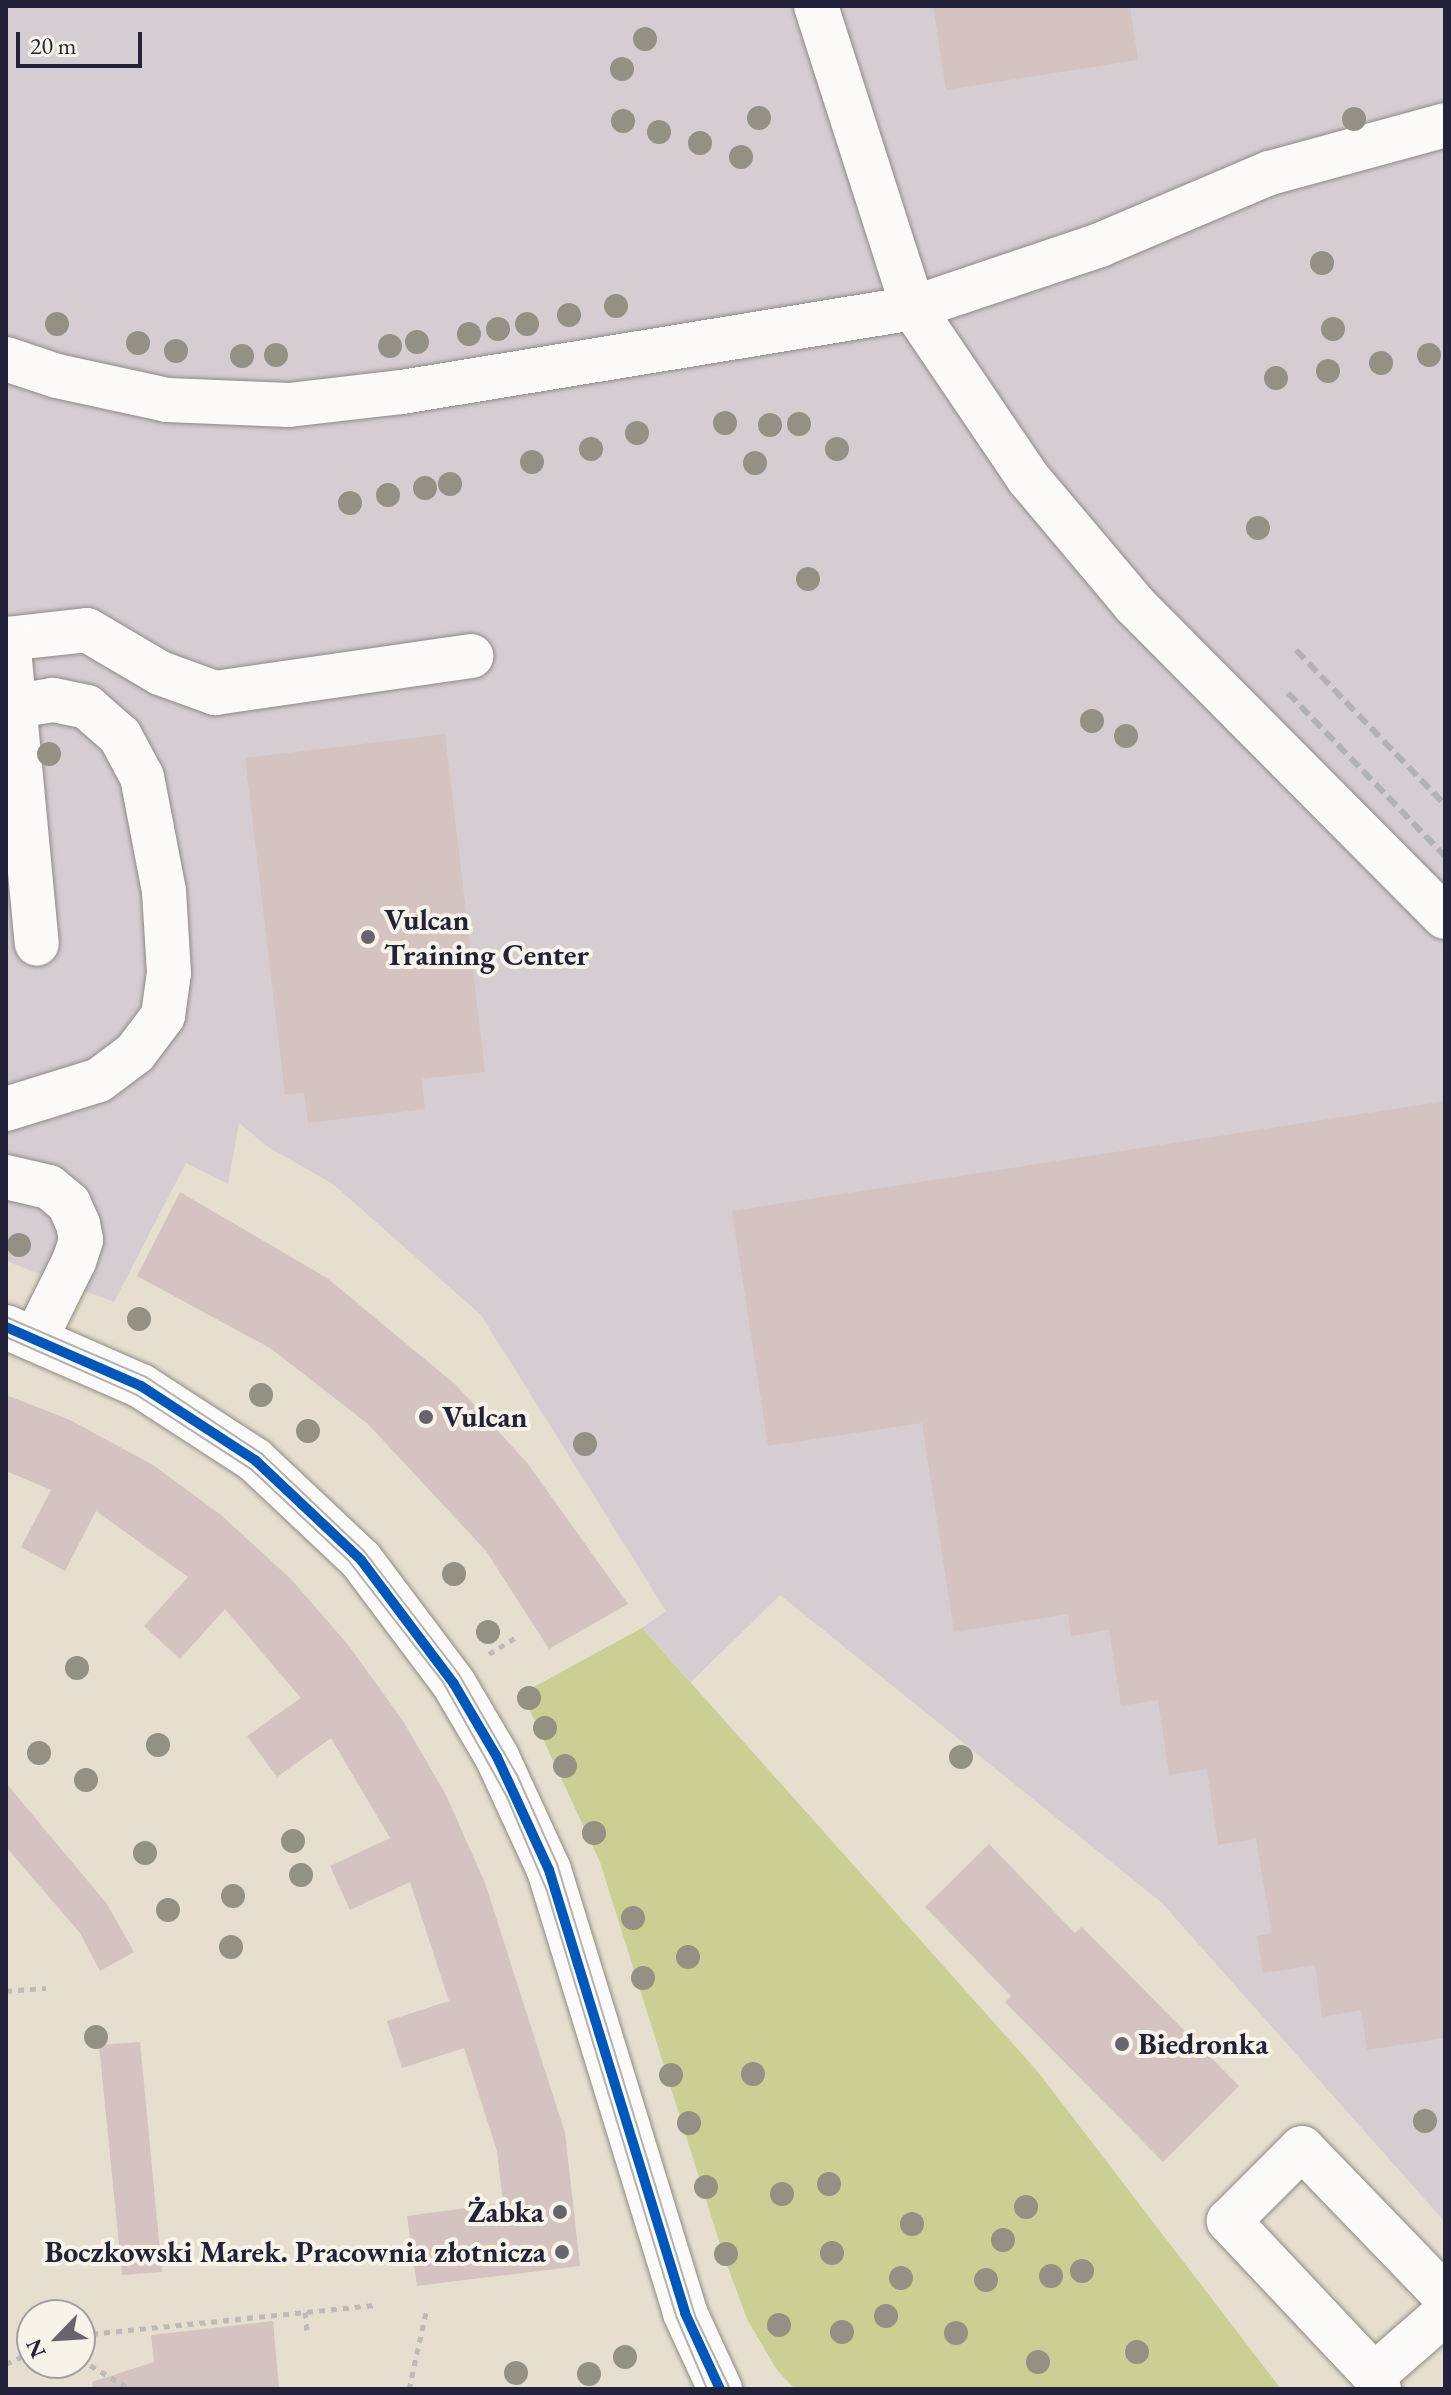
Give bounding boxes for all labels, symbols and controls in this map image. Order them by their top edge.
scale bar [20,16,146,66]
text: 20 m [30,30,77,61]
place label: Vulcan Training Center [384,902,589,972]
marker: Vulcan Training Center [359,928,377,946]
place label: Vulcan [442,1399,528,1435]
marker: Vulcan [417,1408,435,1426]
place label: Biedronka [1138,2026,1268,2062]
marker: Biedronka [1113,2035,1131,2053]
place label: Żabka [468,2194,544,2230]
marker: Żabka [551,2203,569,2221]
place label: Boczkowski Marek. Pracownia złotnicza [44,2234,546,2270]
marker: Boczkowski Marek. Pracownia złotnicza [553,2243,571,2261]
north arrow [16,2299,96,2379]
text: N [19,2334,53,2363]

